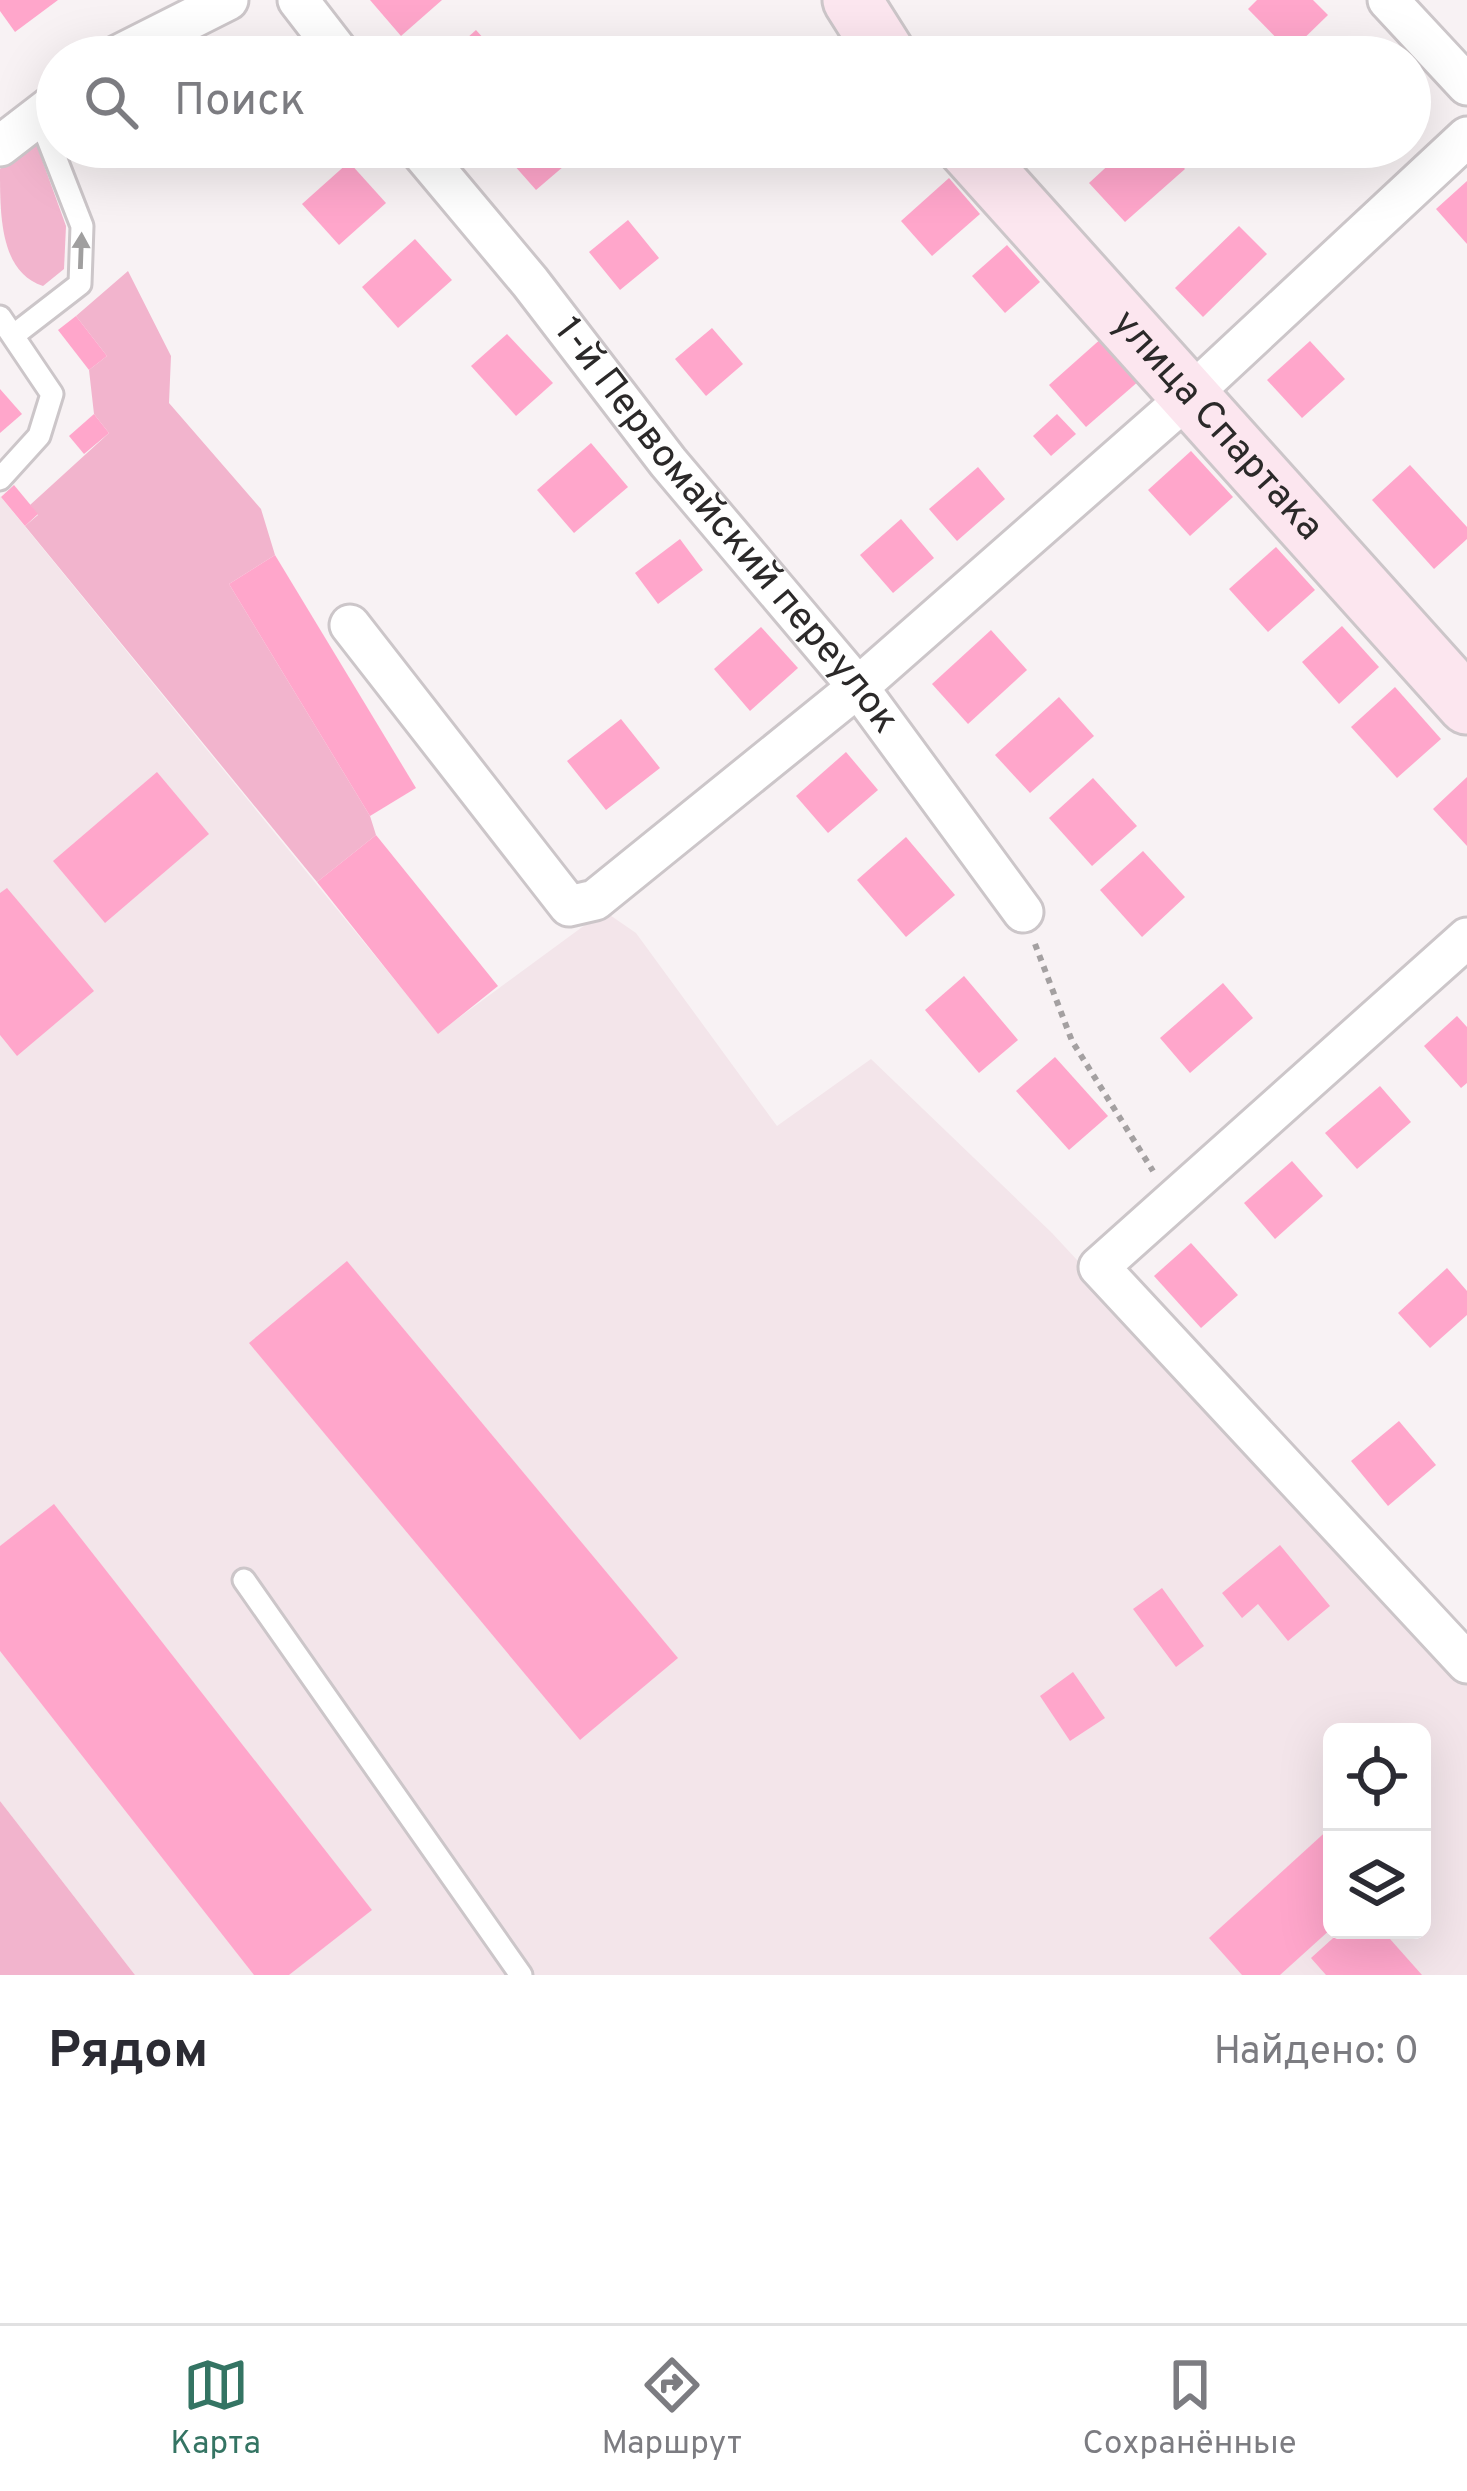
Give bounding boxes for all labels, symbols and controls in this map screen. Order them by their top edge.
search box [36,36,1431,168]
icon: search [78,69,144,135]
text: Поиск [174,74,305,131]
one-way arrow [72,231,91,269]
street label: улица Спартака [1100,300,1333,552]
street label: 1-й Первомайский переулок [542,308,909,744]
map controls [1323,1723,1431,1939]
button: locate [1323,1723,1431,1831]
button: layers [1323,1831,1431,1939]
text: Рядом [48,2021,208,2086]
text: Найдено: 0 [1214,2029,1419,2078]
tab: Карта [170,2352,261,2466]
tab: Маршрут [601,2352,742,2466]
tab: Сохранённые [1083,2352,1297,2466]

